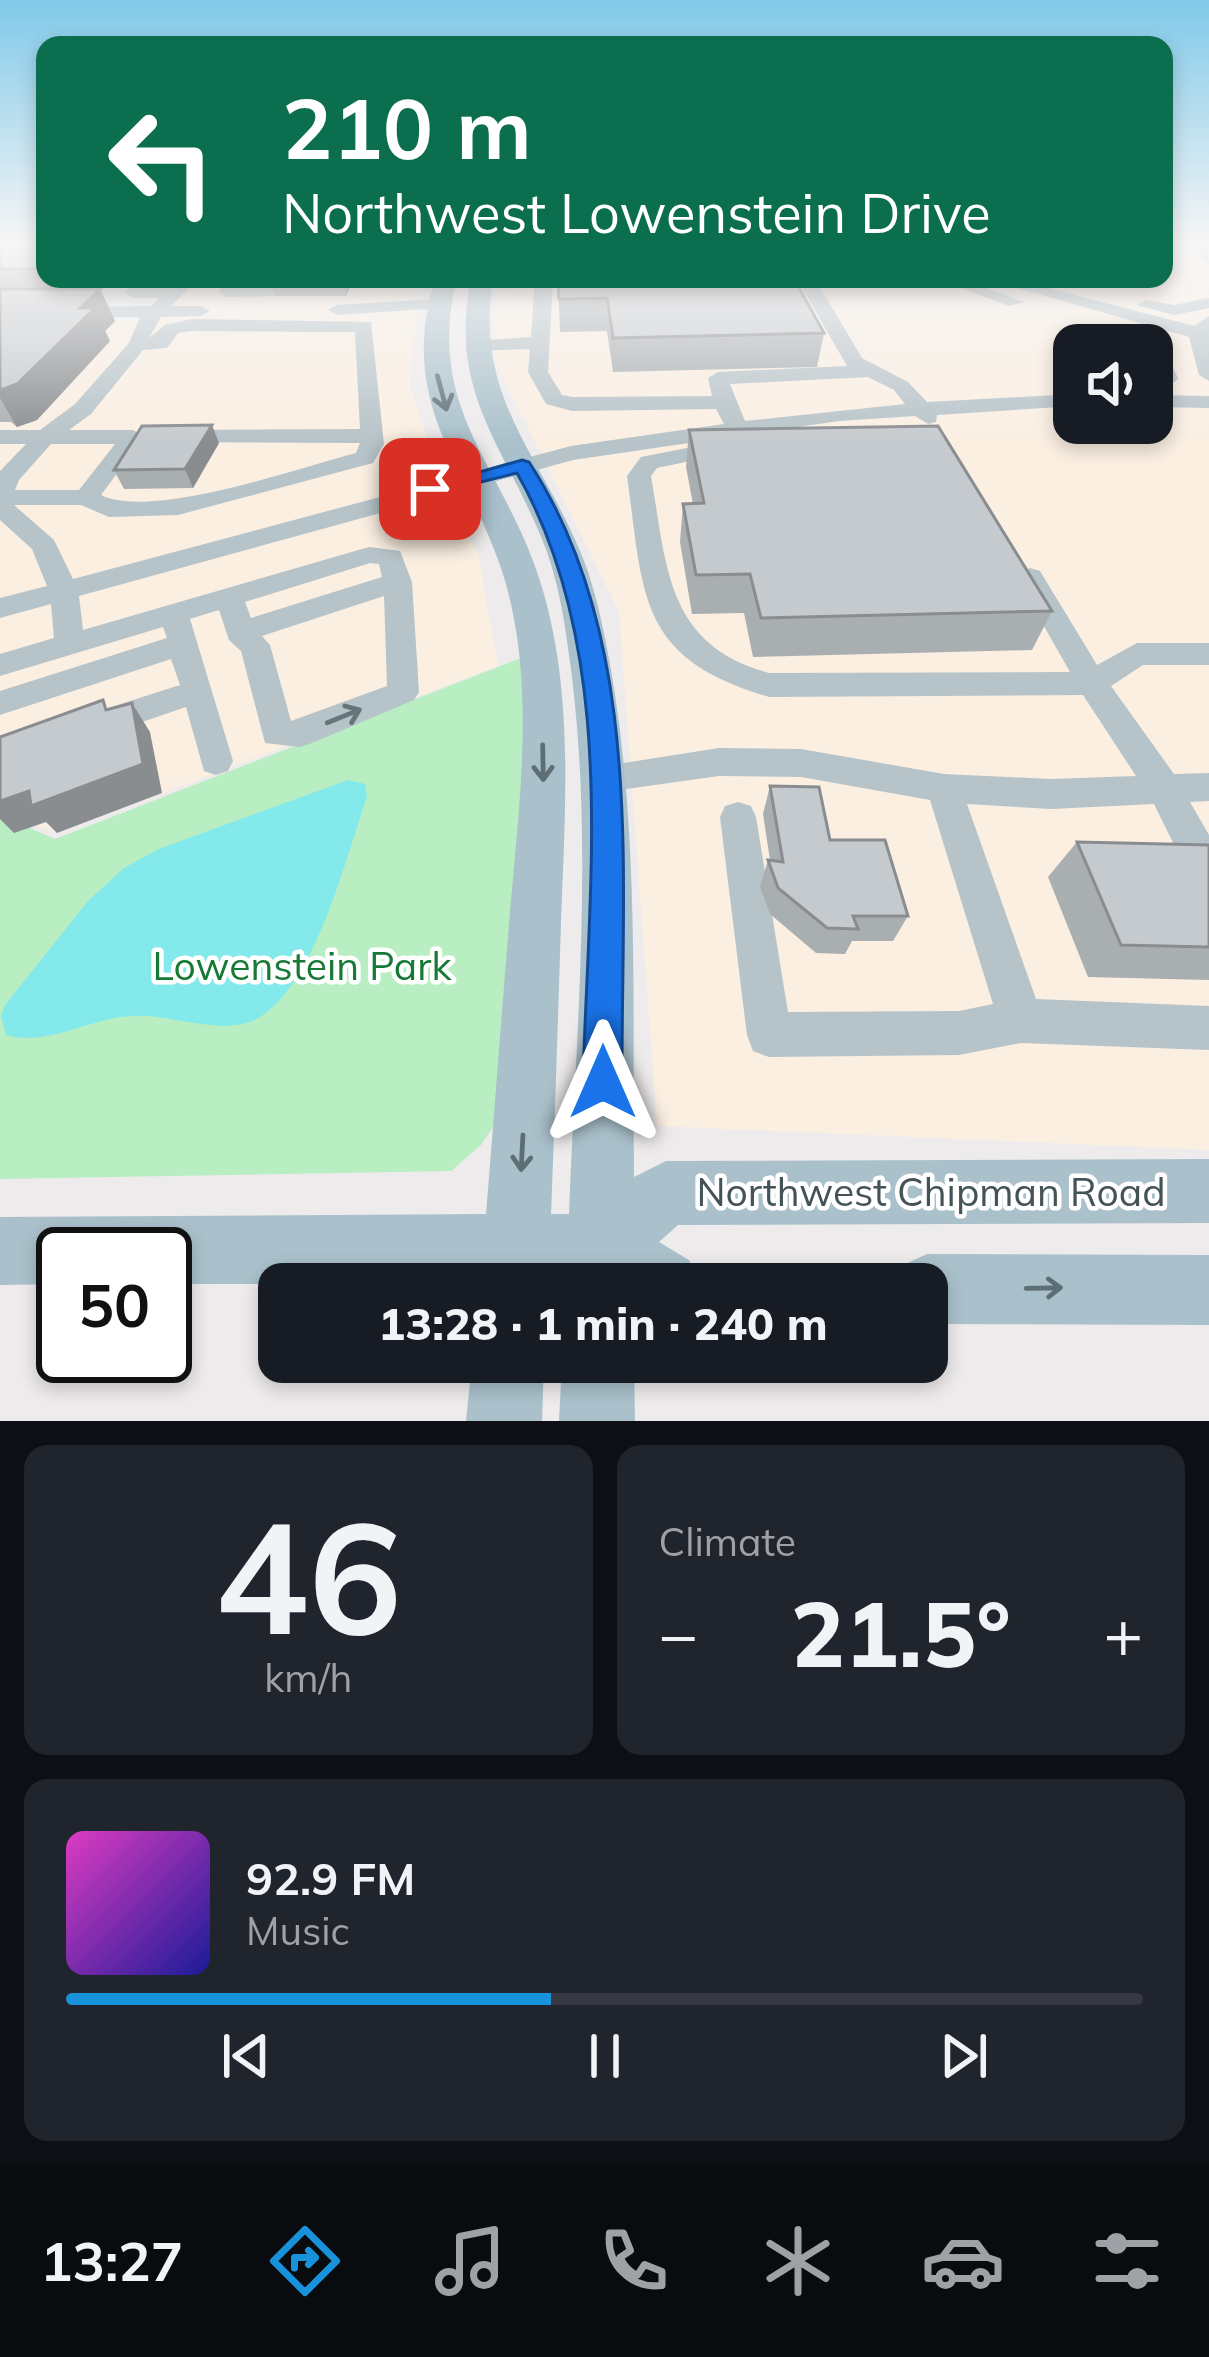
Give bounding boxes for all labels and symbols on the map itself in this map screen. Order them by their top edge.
one-way arrow [433,373,455,411]
pin [379,438,481,540]
one-way arrow [324,704,361,725]
one-way arrow [532,743,555,782]
park label: Lowenstein Park [153,941,452,990]
position arrow [540,1019,666,1145]
one-way arrow [510,1133,533,1172]
street label: Northwest Chipman Road [696,1167,1166,1216]
speed limit sign: 50 [36,1227,192,1383]
one-way arrow [1024,1277,1063,1299]

